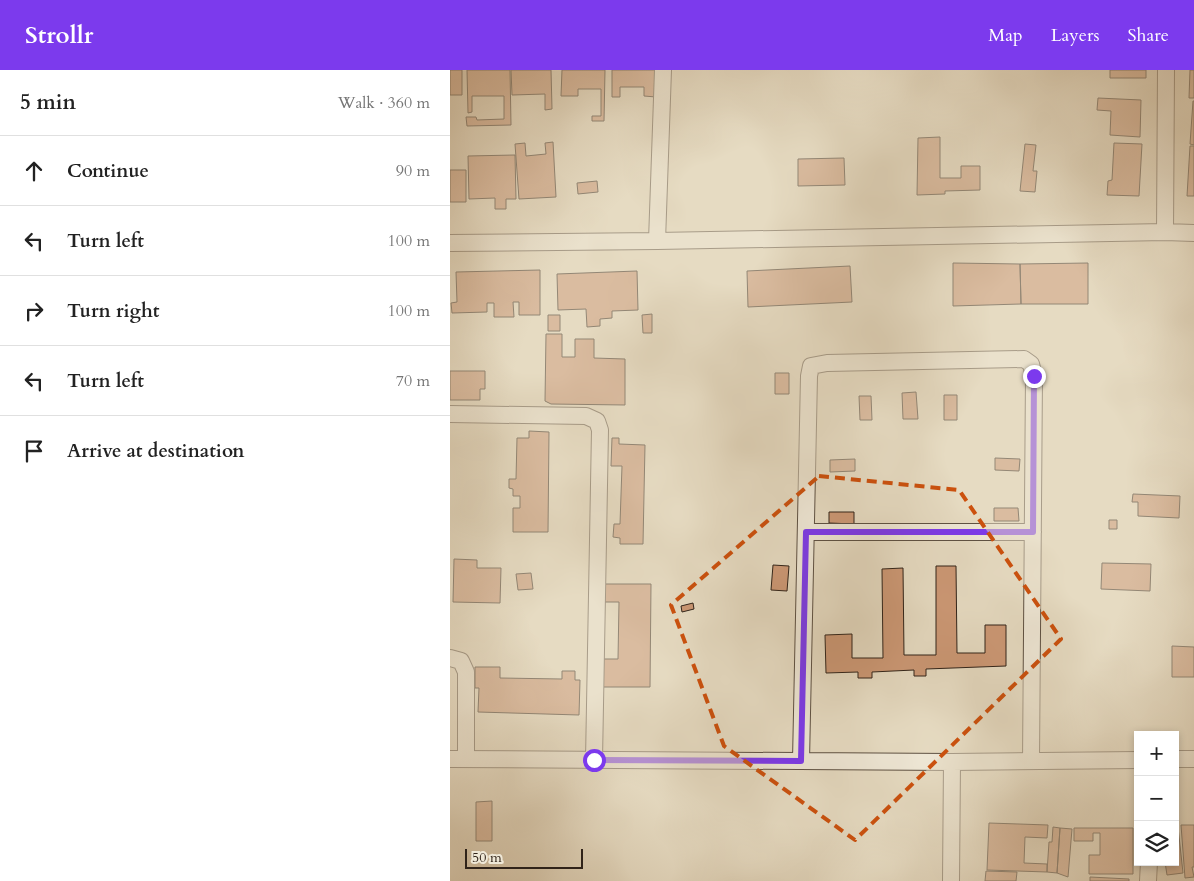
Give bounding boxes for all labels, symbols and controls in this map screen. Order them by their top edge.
text: Strollr [25,19,93,52]
text: Map [988,23,1023,48]
text: Layers [1051,23,1100,48]
text: Share [1128,23,1169,48]
text: 5 min [20,88,76,117]
text: Walk · 360 m [338,92,430,114]
icon: ahead [20,157,48,185]
text: Continue [67,158,149,184]
text: 90 m [396,160,430,182]
icon: left [20,227,48,255]
text: Turn left [67,228,144,254]
text: 100 m [388,230,430,252]
icon: right [20,297,48,325]
text: Turn right [67,298,159,324]
text: 100 m [388,300,430,322]
route end [1023,365,1046,388]
icon: left [20,367,48,395]
text: Turn left [67,368,144,394]
text: 70 m [396,370,430,392]
icon: arrive [20,437,48,465]
text: Arrive at destination [67,438,244,464]
map controls [1134,731,1179,866]
button: + [1134,731,1179,776]
route start [583,749,606,772]
button: − [1134,776,1179,821]
button: layers [1134,821,1179,866]
scale bar [465,846,582,869]
text: 50 m [472,848,502,867]

